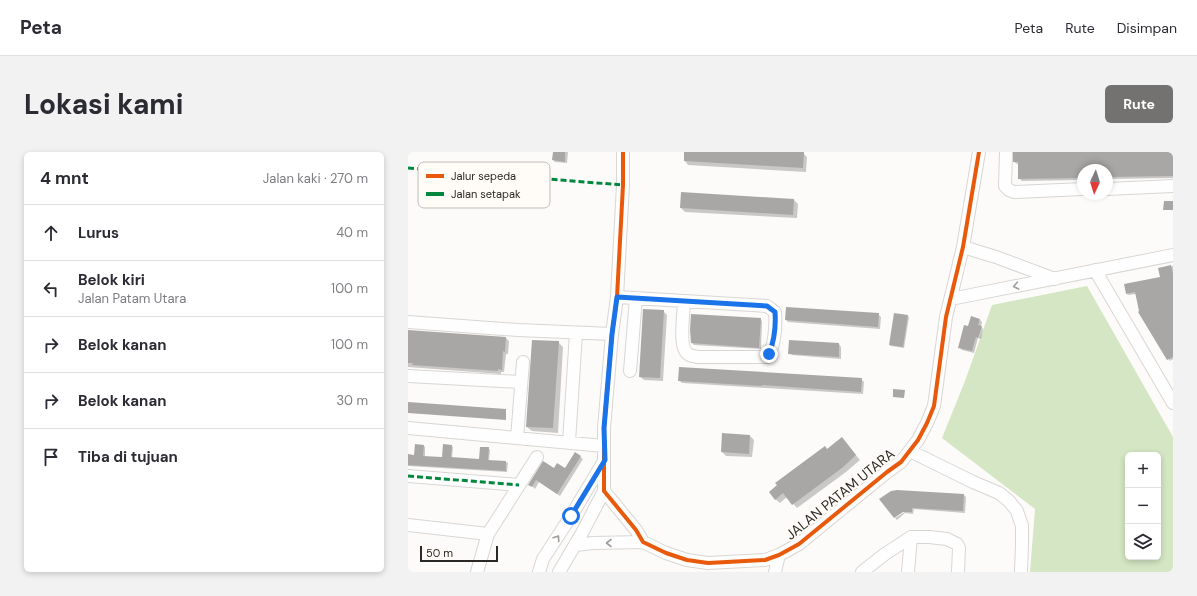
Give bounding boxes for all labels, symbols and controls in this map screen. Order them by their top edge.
text: Peta [20,15,62,40]
text: Peta [1015,19,1043,37]
text: Rute [1065,19,1095,37]
text: Disimpan [1117,19,1177,37]
button: Rute [1105,85,1173,123]
text: Lokasi kami [24,86,183,123]
legend [418,162,550,208]
north arrow [1077,164,1113,200]
text: 4 mnt [40,167,89,189]
text: Jalur sepeda [451,169,516,183]
text: Jalan kaki · 270 m [263,170,368,187]
text: Jalan setapak [451,187,521,201]
icon: ahead [40,222,62,244]
text: Lurus [78,223,119,243]
text: 40 m [336,224,368,241]
text: Belok kiri [78,270,145,290]
icon: left [40,278,62,300]
text: 100 m [331,280,368,297]
one-way arrow [1013,282,1019,290]
text: Jalan Patam Utara [78,290,186,307]
icon: right [40,334,62,356]
text: Belok kanan [78,335,166,355]
text: 100 m [331,336,368,353]
route end [760,345,778,363]
icon: right [40,390,62,412]
text: Belok kanan [78,391,166,411]
text: 30 m [336,392,368,409]
street label: JALAN PATAM UTARA [782,444,898,544]
icon: arrive [40,446,62,468]
text: Tiba di tujuan [78,447,178,467]
map controls [1125,452,1161,560]
button: + [1125,452,1161,488]
button: − [1125,488,1161,524]
route start [562,507,580,525]
button: layers [1125,524,1161,560]
one-way arrow [552,535,560,542]
one-way arrow [606,539,612,547]
scale bar [420,544,498,563]
text: 50 m [426,546,453,560]

